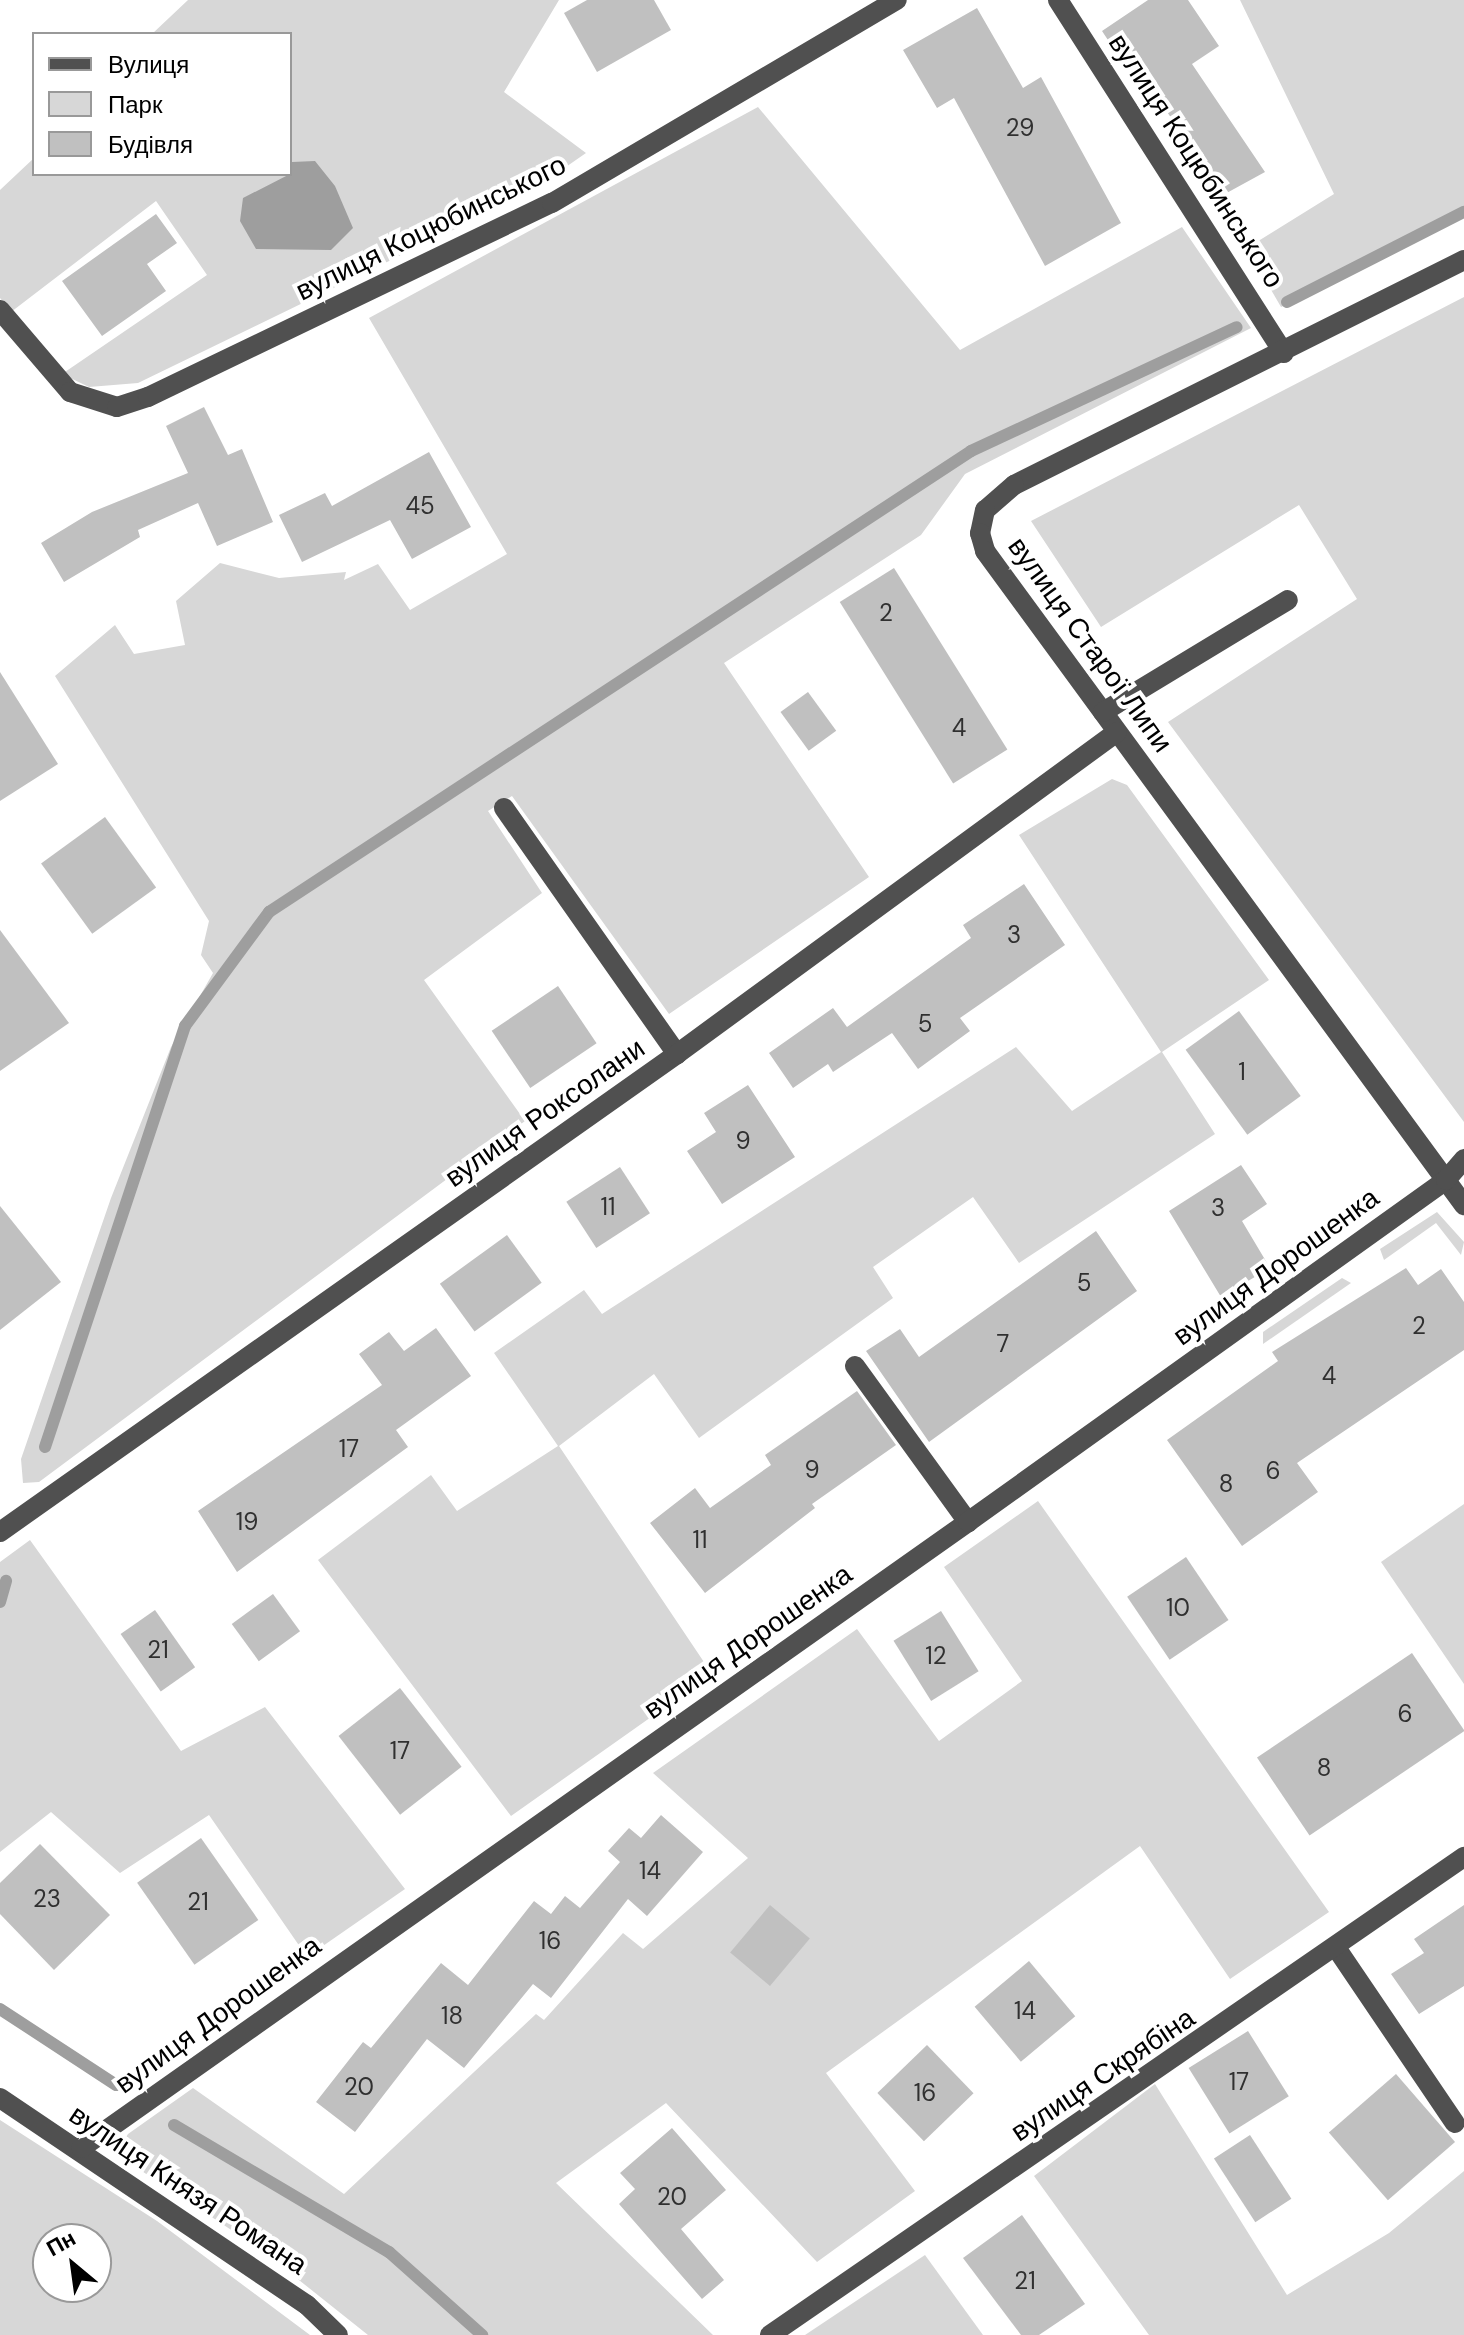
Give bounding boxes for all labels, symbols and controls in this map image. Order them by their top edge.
street label: вулиця Коцюбинського [1101,28,1291,294]
legend [32,32,292,176]
text: Вулиця [108,49,189,80]
text: Парк [108,89,162,120]
house number: 29 [1006,114,1034,142]
text: Будівля [108,129,193,160]
street label: вулиця Коцюбинського [291,148,571,308]
house number: 45 [405,492,435,520]
street label: вулиця Старої Липи [1001,531,1179,759]
house number: 2 [879,599,893,627]
house number: 4 [952,714,966,742]
house number: 3 [1007,921,1021,949]
house number: 5 [918,1010,932,1038]
street label: вулиця Роксолани [439,1032,651,1194]
house number: 1 [1238,1058,1246,1086]
house number: 9 [735,1127,751,1155]
street label: вулиця Дорошенка [1167,1181,1385,1353]
house number: 11 [601,1193,615,1221]
house number: 3 [1211,1194,1225,1222]
house number: 5 [1077,1269,1091,1297]
house number: 2 [1412,1312,1426,1340]
house number: 7 [997,1330,1009,1358]
house number: 4 [1322,1362,1336,1390]
house number: 17 [339,1435,359,1463]
house number: 9 [804,1456,820,1484]
house number: 6 [1265,1457,1281,1485]
house number: 8 [1219,1470,1233,1498]
house number: 19 [236,1508,258,1536]
house number: 11 [693,1526,707,1554]
street label: вулиця Дорошенка [638,1558,858,1726]
house number: 10 [1166,1594,1190,1622]
house number: 21 [147,1636,169,1664]
house number: 12 [925,1642,947,1670]
house number: 6 [1397,1700,1413,1728]
house number: 17 [390,1737,410,1765]
house number: 8 [1317,1754,1331,1782]
house number: 14 [639,1857,661,1885]
house number: 23 [33,1885,61,1913]
house number: 21 [187,1888,209,1916]
house number: 16 [539,1927,561,1955]
street label: вулиця Дорошенка [109,1929,327,2101]
house number: 14 [1014,1997,1036,2025]
street label: вулиця Скрябіна [1005,2001,1201,2149]
house number: 18 [441,2002,463,2030]
house number: 17 [1229,2068,1249,2096]
house number: 20 [344,2073,374,2101]
house number: 16 [914,2079,936,2107]
street label: вулиця Князя Романа [63,2098,313,2282]
house number: 20 [657,2183,687,2211]
north arrow [32,2223,112,2303]
text: Пн [41,2224,81,2263]
house number: 21 [1014,2267,1036,2295]

